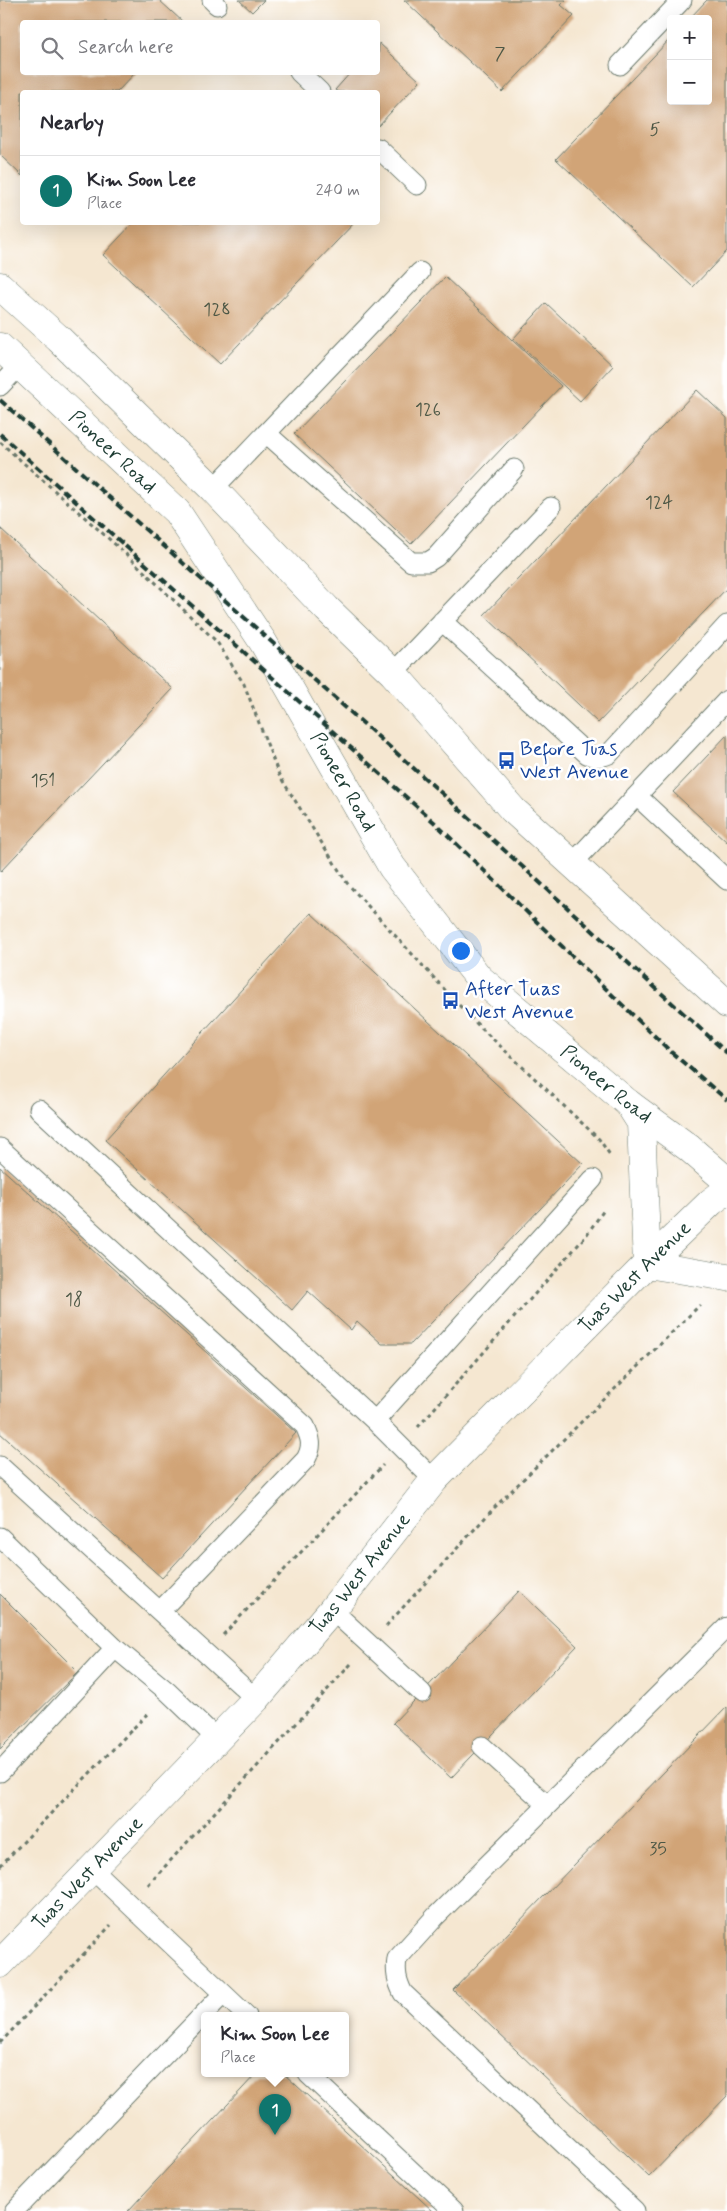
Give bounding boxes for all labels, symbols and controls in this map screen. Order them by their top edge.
map controls [667,15,712,105]
button: + [667,15,712,60]
search box [20,20,380,75]
icon: search [38,34,66,62]
text: Search here [78,35,174,60]
house number: 7 [495,42,506,66]
button: − [667,60,712,105]
text: Nearby [40,109,104,137]
house number: 5 [650,118,661,142]
text: Kim Soon Lee [87,168,196,193]
text: 1 [52,180,60,201]
text: 240 m [316,180,360,201]
text: Place [87,193,122,214]
house number: 128 [203,298,231,322]
house number: 126 [415,398,441,422]
street label: Pioneer Road [63,404,162,500]
house number: 124 [645,491,673,515]
street label: Pioneer Road [304,727,382,837]
place label: Before Tuas West Avenue [520,736,629,786]
bus stop icon: Before Tuas West Avenue [496,751,516,771]
house number: 151 [31,769,55,793]
your location [448,938,474,964]
place label: After Tuas West Avenue [465,976,574,1026]
bus stop icon: After Tuas West Avenue [441,991,461,1011]
street label: Pioneer Road [555,1039,657,1130]
street label: Tuas West Avenue [572,1215,697,1339]
house number: 18 [65,1288,83,1312]
street label: Tuas West Avenue [303,1507,417,1641]
street label: Tuas West Avenue [26,1810,149,1936]
house number: 35 [649,1837,667,1861]
popup [201,2012,349,2077]
text: Kim Soon Lee [220,2022,330,2047]
text: Place [220,2047,256,2068]
pin: 1 [259,2094,291,2135]

